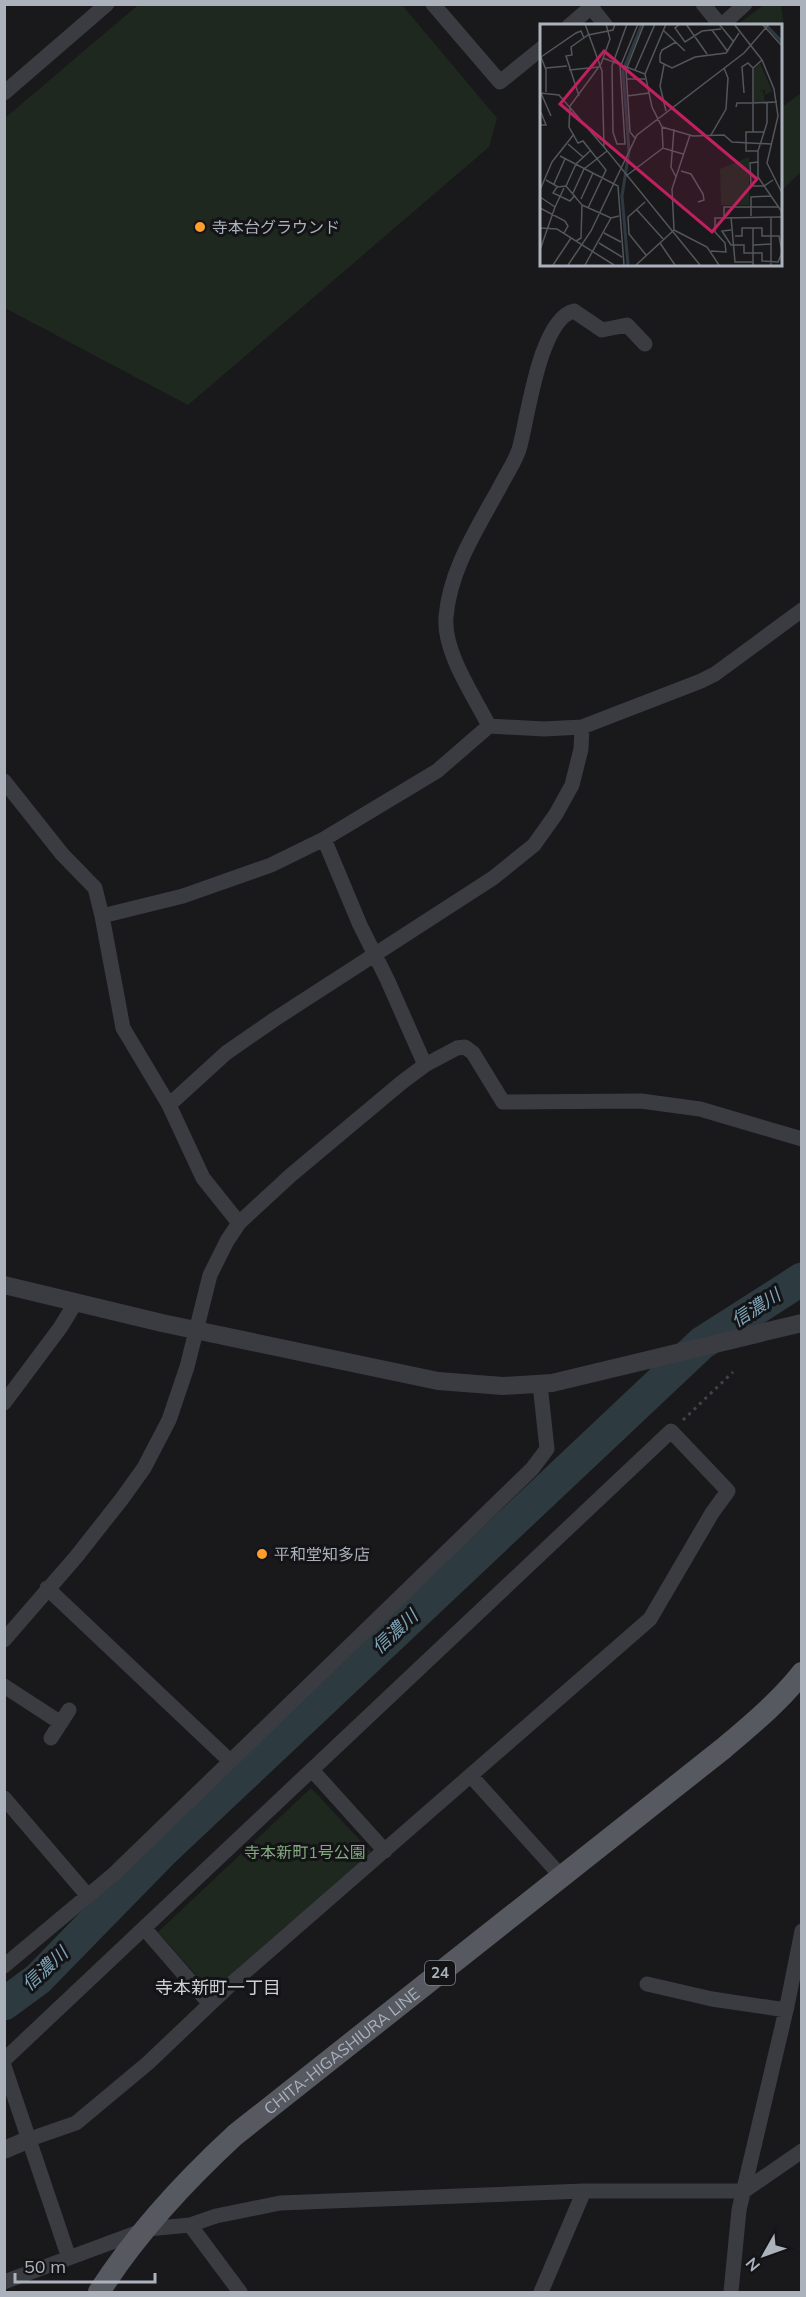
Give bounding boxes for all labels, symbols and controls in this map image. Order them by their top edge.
inset map [540,24,782,266]
place label: 寺本台グラウンド [212,217,340,237]
marker: 寺本台グラウンド [193,220,207,234]
water label: 信濃川 [727,1282,786,1332]
place label: 平和堂知多店 [274,1544,370,1564]
marker: 平和堂知多店 [255,1547,269,1561]
water label: 信濃川 [367,1603,424,1658]
park label: 寺本新町1号公園 [244,1842,366,1862]
water label: 信濃川 [17,1940,74,1995]
road number: 24 [425,1961,455,1985]
district label: 寺本新町一丁目 [155,1976,281,1999]
street label: CHITA-HIGASHIURA LINE [259,1983,423,2119]
north arrow [734,2225,794,2285]
scale bar [15,2246,154,2284]
text: N [741,2254,764,2276]
text: 50 m [24,2255,66,2278]

